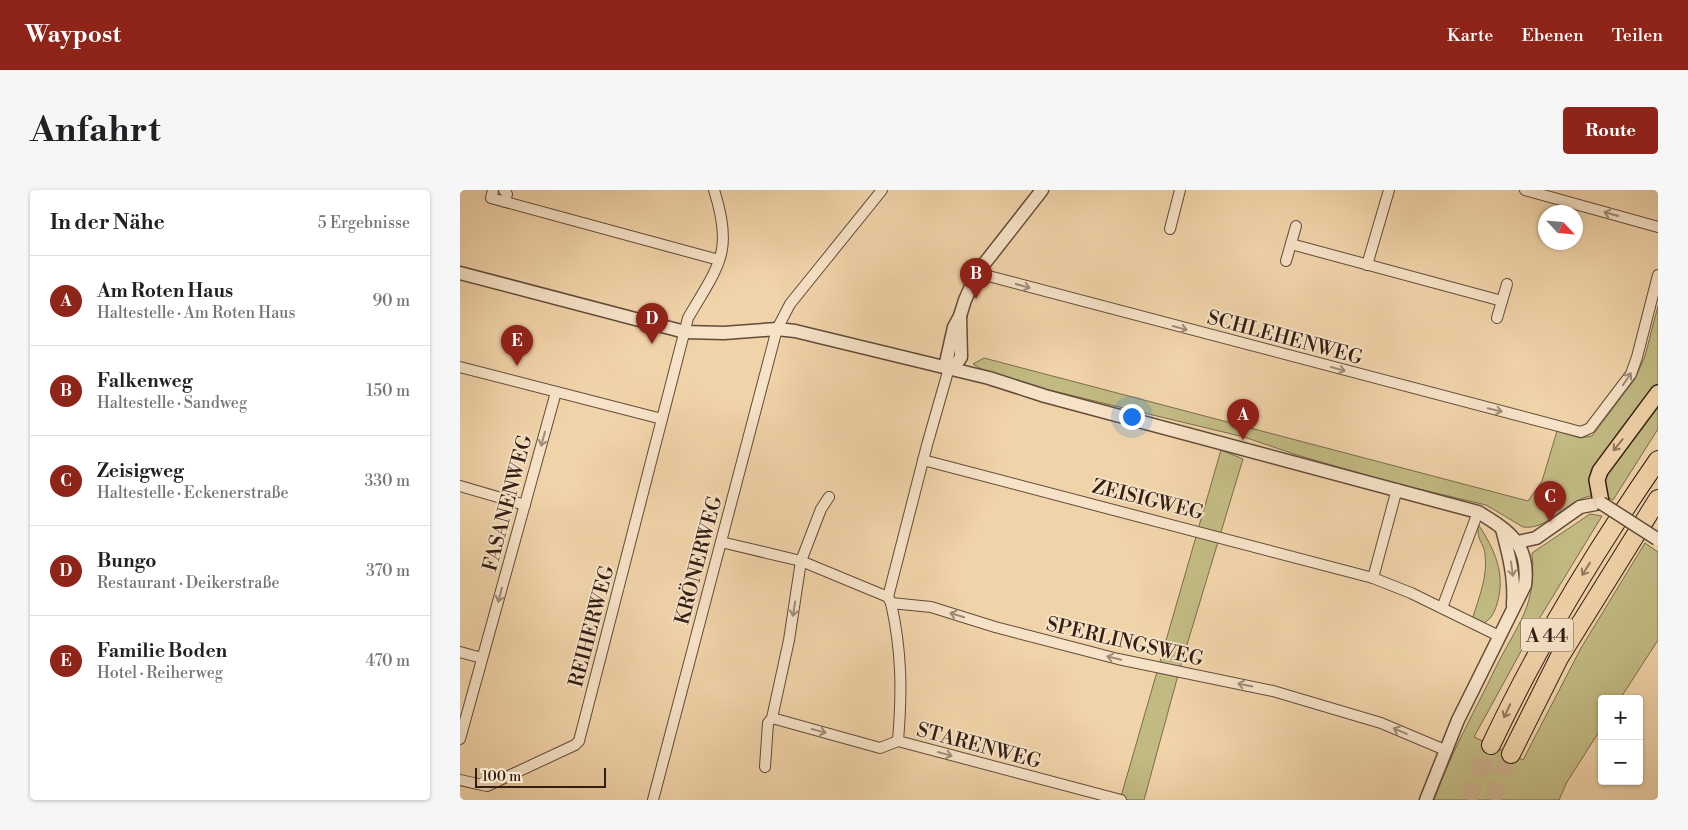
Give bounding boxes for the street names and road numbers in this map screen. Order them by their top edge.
street label: SCHLEHENWEG [1204,306,1365,371]
street label: FASANENWEG [478,432,539,574]
street label: ZEISIGWEG [1089,475,1206,526]
street label: KRÖNERWEG [669,493,729,627]
street label: REIHERWEG [564,563,621,690]
street label: SPERLINGSWEG [1044,612,1206,673]
road number: A 44 [1521,618,1573,652]
street label: STARENWEG [914,718,1044,775]

